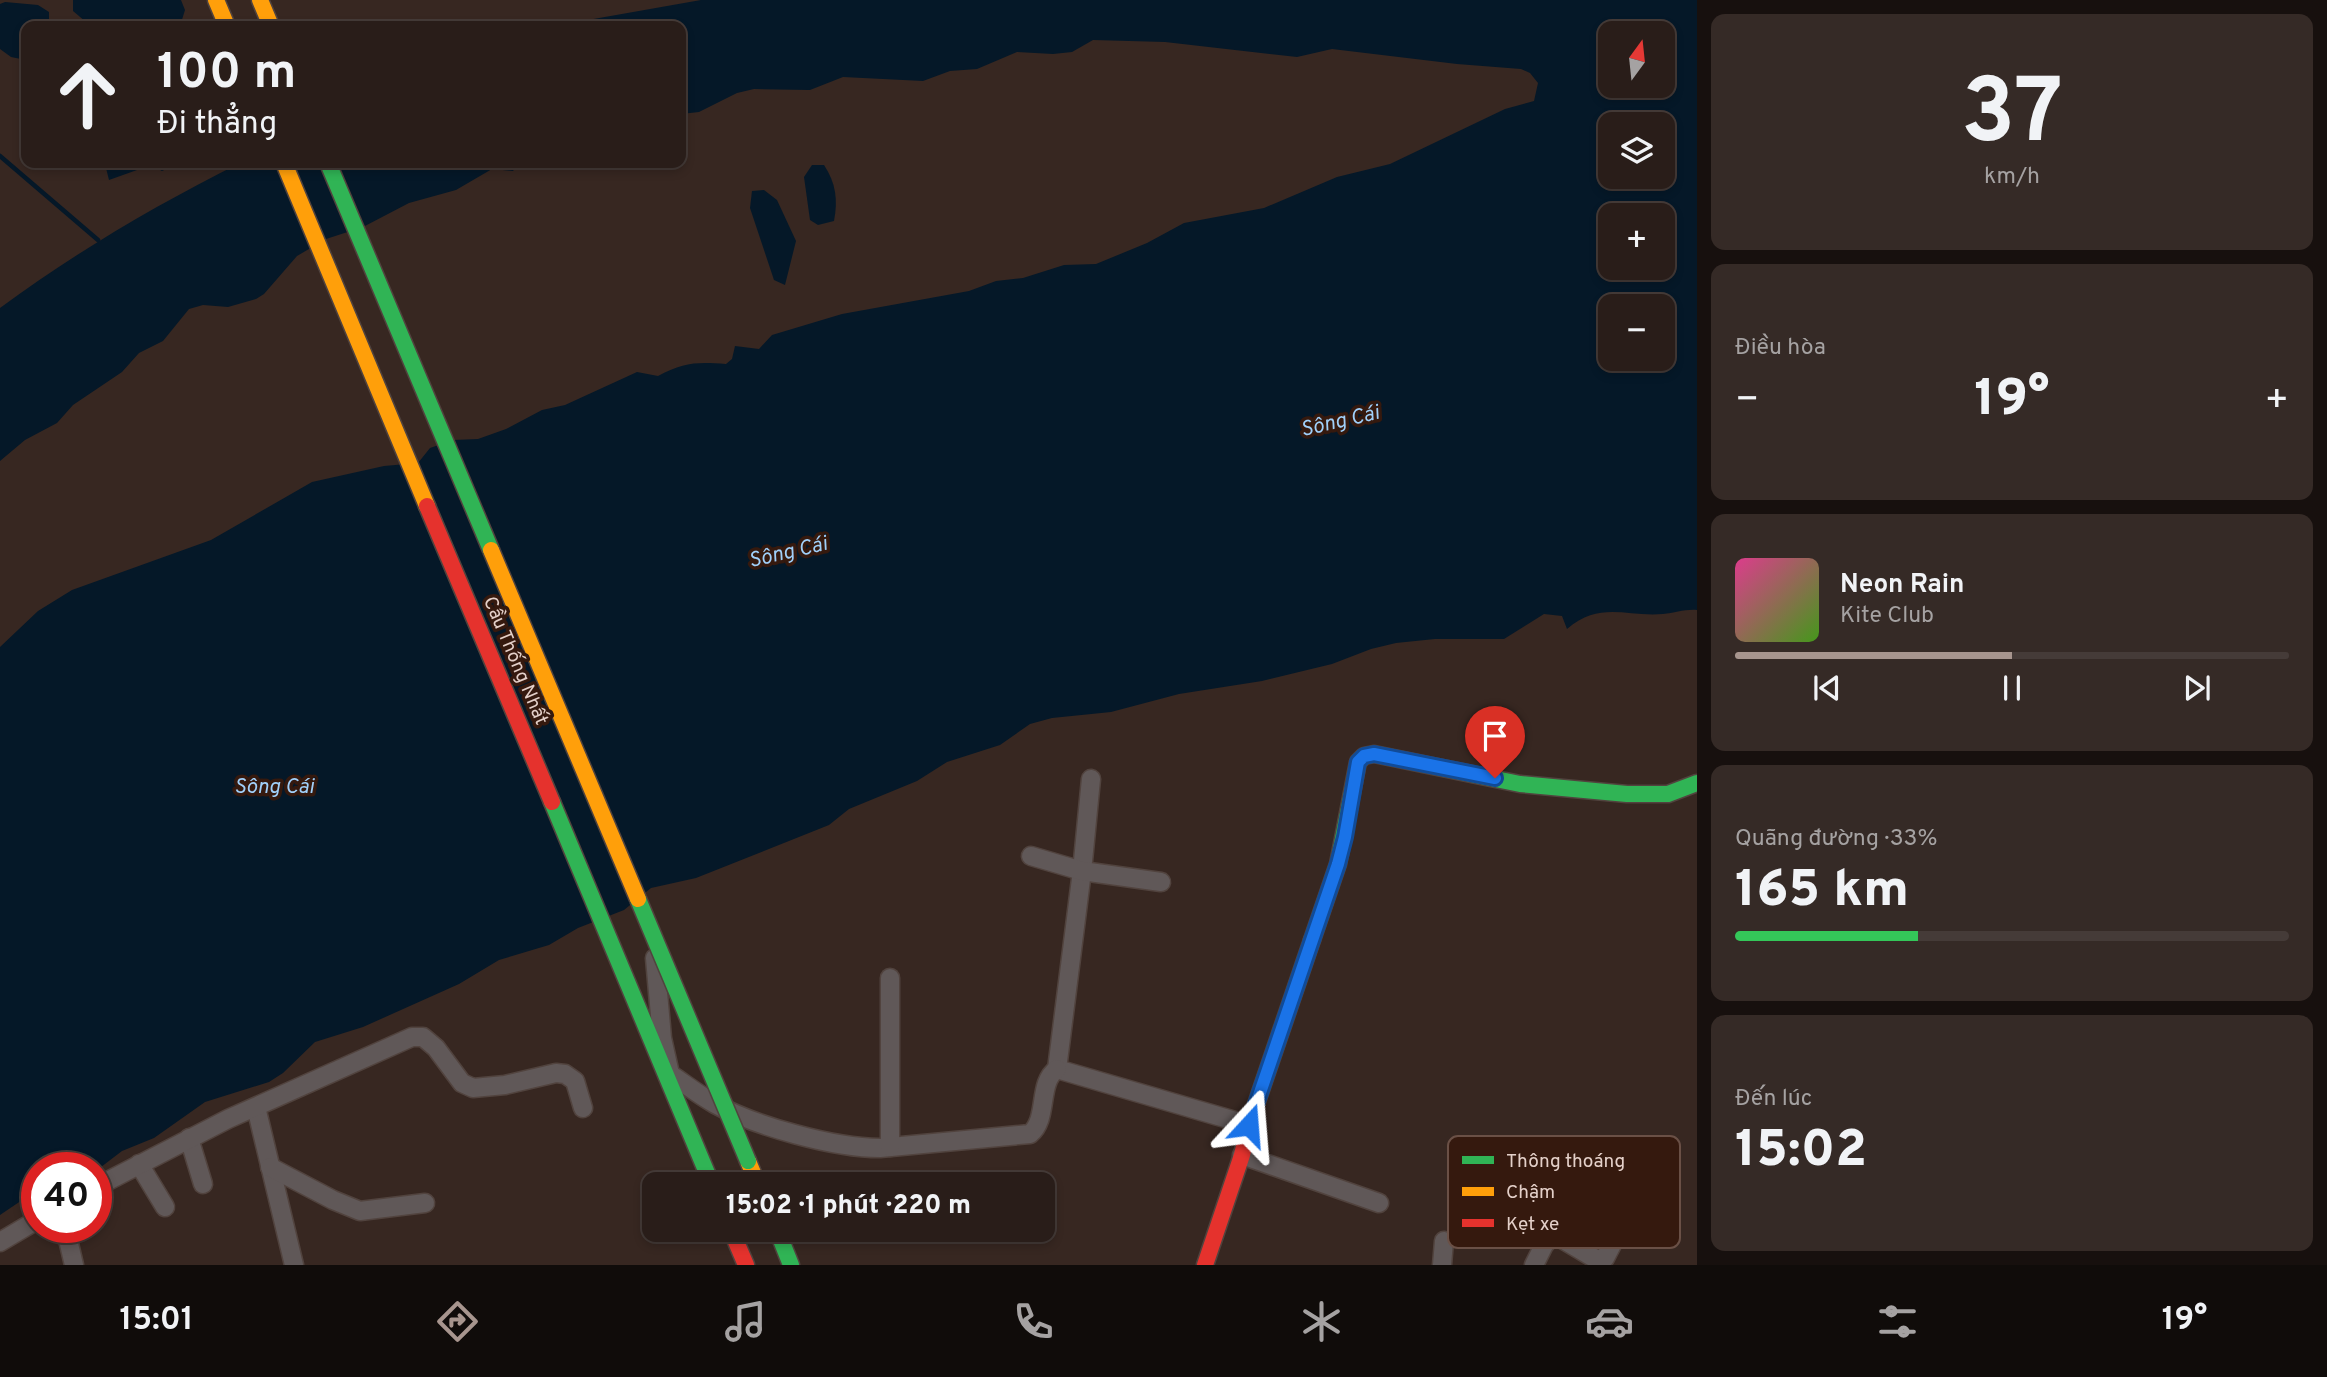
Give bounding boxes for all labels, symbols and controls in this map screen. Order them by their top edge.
north arrow [1598,21,1675,98]
map controls [1598,21,1675,371]
text: 100 m [157,44,296,106]
icon: ahead [42,49,133,140]
text: 37 [1961,60,2063,175]
text: Đi thẳng [157,105,277,145]
button: layers [1598,112,1675,189]
text: km/h [1984,163,2040,192]
button: + [1598,203,1675,280]
button: − [1598,294,1675,371]
text: Điều hòa [1735,334,1826,363]
text: 19° [1974,368,2050,434]
text: − [1735,377,1760,426]
text: + [2264,377,2289,426]
water label: Sông Cái [1298,399,1384,444]
water label: Sông Cái [746,530,832,575]
text: Neon Rain [1840,569,1965,602]
street label: Cầu Thống Nhất [477,593,553,729]
text: Kite Club [1840,602,1934,631]
icon: previous [1808,669,1846,707]
icon: pause [1993,669,2031,707]
icon: next [2178,669,2216,707]
pin [1465,706,1525,778]
icon: arrive [1476,717,1514,755]
water label: Sông Cái [234,774,316,801]
text: Quãng đường · 33% [1735,825,1937,854]
text: 165 km [1735,859,1909,925]
text: Đến lúc [1735,1085,1812,1114]
position arrow [1212,1088,1286,1162]
text: 15:02 [1735,1119,1867,1185]
legend [1448,1136,1680,1248]
text: Thông thoáng [1506,1150,1625,1174]
speed limit sign: 40 [21,1152,112,1243]
text: Chậm [1506,1181,1555,1205]
text: 15:02 · 1 phút · 220 m [726,1190,971,1223]
text: Kẹt xe [1506,1213,1559,1237]
icon: directions [433,1297,482,1346]
icon: music [721,1297,770,1346]
icon: phone [1009,1297,1058,1346]
icon: climate [1297,1297,1346,1346]
icon: car [1585,1297,1634,1346]
icon: filters [1873,1297,1922,1346]
text: 15:01 [120,1301,194,1341]
text: 19° [2162,1301,2207,1341]

